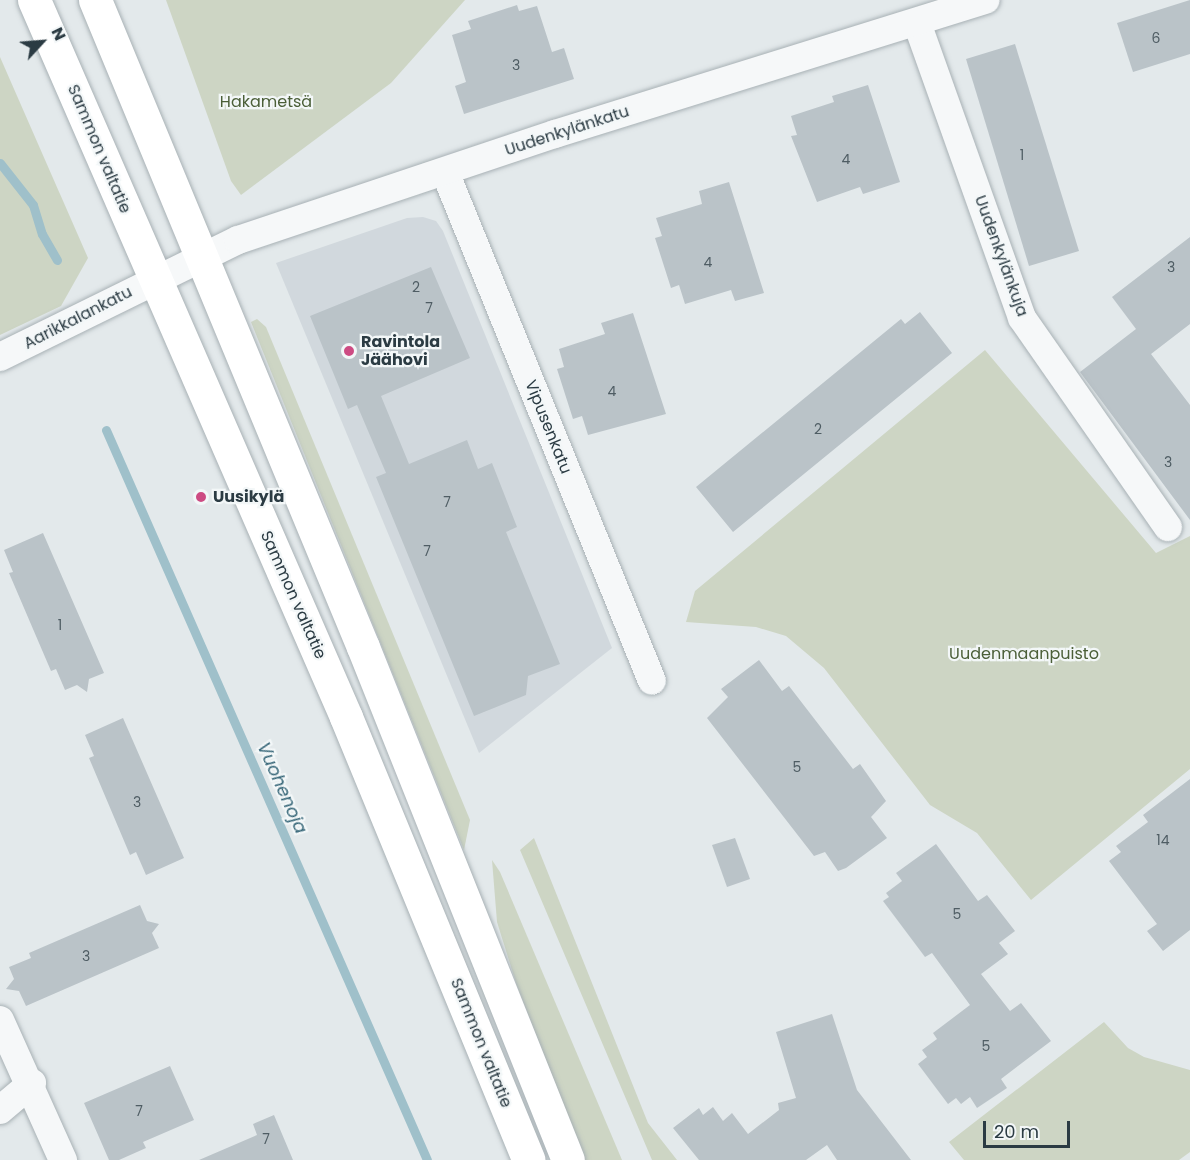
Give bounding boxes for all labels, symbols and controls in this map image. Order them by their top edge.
north arrow [12,12,72,72]
text: N [46,23,72,44]
house number: 6 [1152,30,1160,46]
house number: 3 [512,57,520,73]
street label: Sammon valtatie [63,82,135,216]
park label: Hakametsä [220,92,312,112]
street label: Uudenkylänkatu [503,102,631,160]
house number: 1 [1020,147,1024,163]
house number: 4 [842,151,850,167]
street label: Uudenkylänkuja [970,193,1032,319]
house number: 4 [704,254,712,270]
house number: 3 [1167,259,1175,275]
house number: 2 [412,279,420,295]
street label: Aarikkalankatu [21,282,135,354]
house number: 7 [425,300,433,316]
place label: Ravintola Jäähovi [361,332,440,370]
marker: Ravintola Jäähovi [342,344,356,358]
street label: Vipusenkatu [520,377,576,477]
house number: 4 [608,383,616,399]
house number: 2 [814,421,822,437]
house number: 3 [1164,454,1172,470]
place label: Uusikylä [213,487,284,507]
marker: Uusikylä [194,490,208,504]
house number: 7 [443,494,451,510]
street label: Sammon valtatie [256,528,330,662]
house number: 7 [423,543,431,559]
house number: 1 [58,617,62,633]
park label: Uudenmaanpuisto [949,644,1099,664]
water label: Vuohenoja [252,739,312,837]
house number: 5 [793,759,801,775]
house number: 3 [133,794,141,810]
house number: 14 [1156,832,1170,848]
house number: 5 [953,906,961,922]
house number: 3 [82,948,90,964]
street label: Sammon valtatie [446,975,516,1111]
house number: 5 [982,1038,990,1054]
house number: 7 [135,1103,143,1119]
scale bar [986,1109,1073,1147]
text: 20 m [994,1119,1039,1144]
house number: 7 [262,1131,270,1147]

